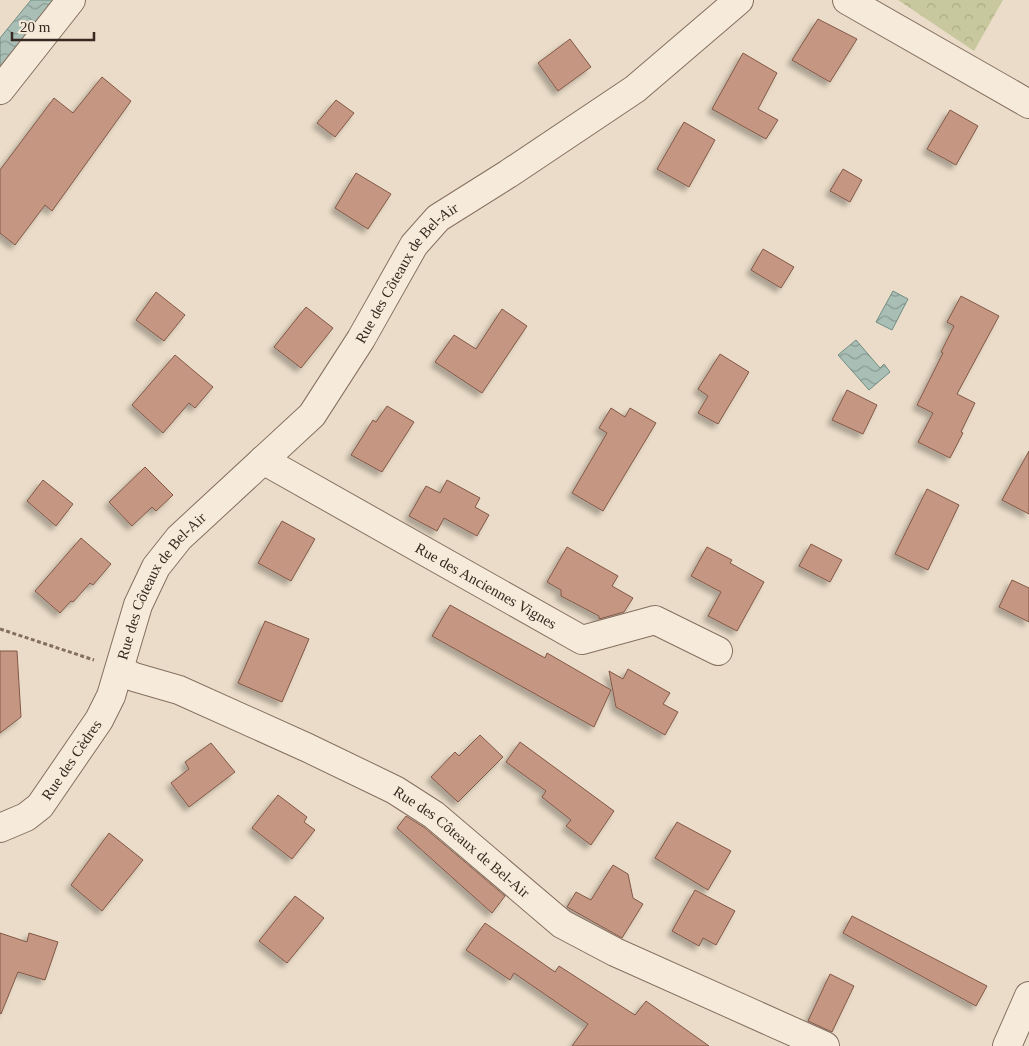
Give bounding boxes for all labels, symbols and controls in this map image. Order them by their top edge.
scale bar [12,10,95,42]
text: 20 m [20,19,51,35]
street label: Rue des Côteaux de Bel-Air [352,200,461,346]
street label: Rue des Côteaux de Bel-Air [114,509,209,662]
street label: Rue des Anciennes Vignes [413,540,559,632]
street label: Rue des Cèdres [39,717,105,803]
street label: Rue des Côteaux de Bel-Air [391,783,533,901]

